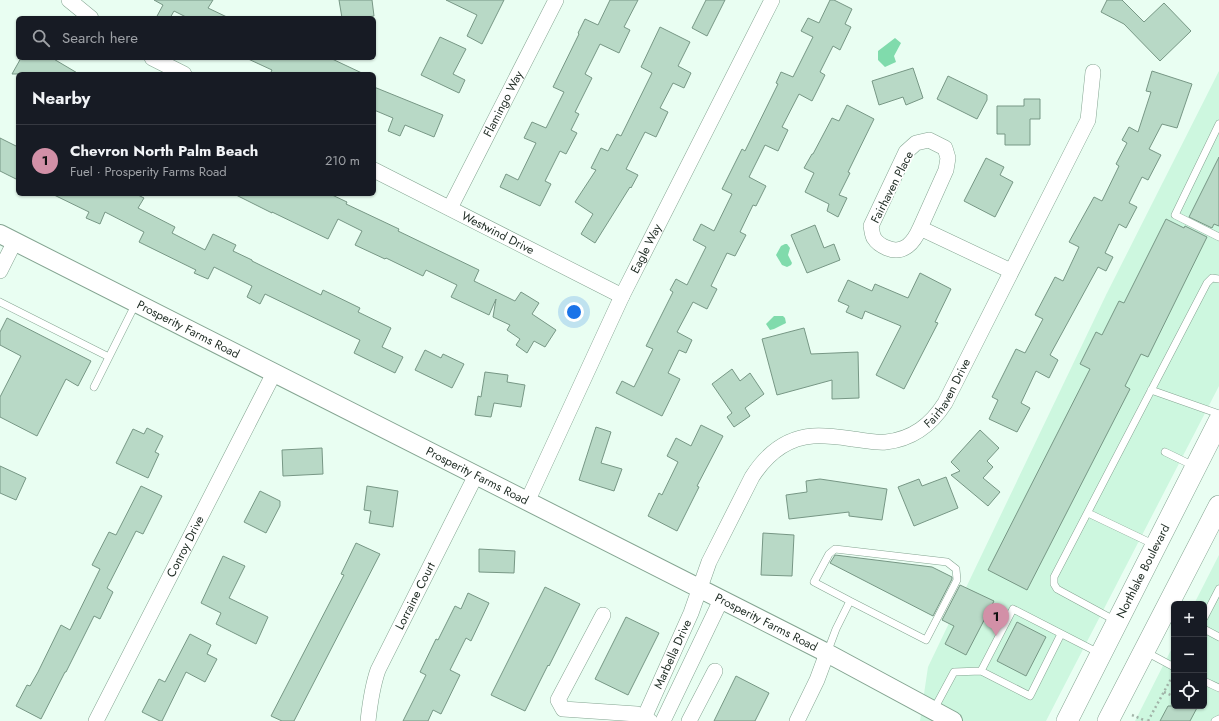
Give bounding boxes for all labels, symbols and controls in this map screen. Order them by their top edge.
search box [16,16,376,60]
icon: search [30,27,52,49]
text: Search here [62,27,138,49]
street label: Flamingo Way [479,67,528,140]
text: Nearby [32,86,90,110]
text: Chevron North Palm Beach [70,140,258,162]
street label: Fairhaven Place [866,148,918,226]
text: 1 [42,151,48,170]
text: 210 m [325,151,360,170]
text: Fuel · Prosperity Farms Road [70,162,227,181]
street label: Westwind Drive [458,207,537,259]
street label: Eagle Way [626,220,666,277]
street label: Prosperity Farms Road [134,296,243,363]
your location [564,302,584,322]
street label: Fairhaven Drive [920,355,975,432]
street label: Prosperity Farms Road [423,442,532,509]
street label: Conroy Drive [162,513,209,580]
street label: Northlake Boulevard [1112,521,1174,621]
street label: Lorraine Court [391,559,440,633]
street label: Prosperity Farms Road [712,589,821,656]
map controls [1171,601,1207,709]
button: + [1171,601,1207,637]
pin: 1 [983,603,1009,636]
street label: Marbella Drive [649,617,696,692]
button: − [1171,637,1207,673]
button: locate [1171,673,1207,709]

